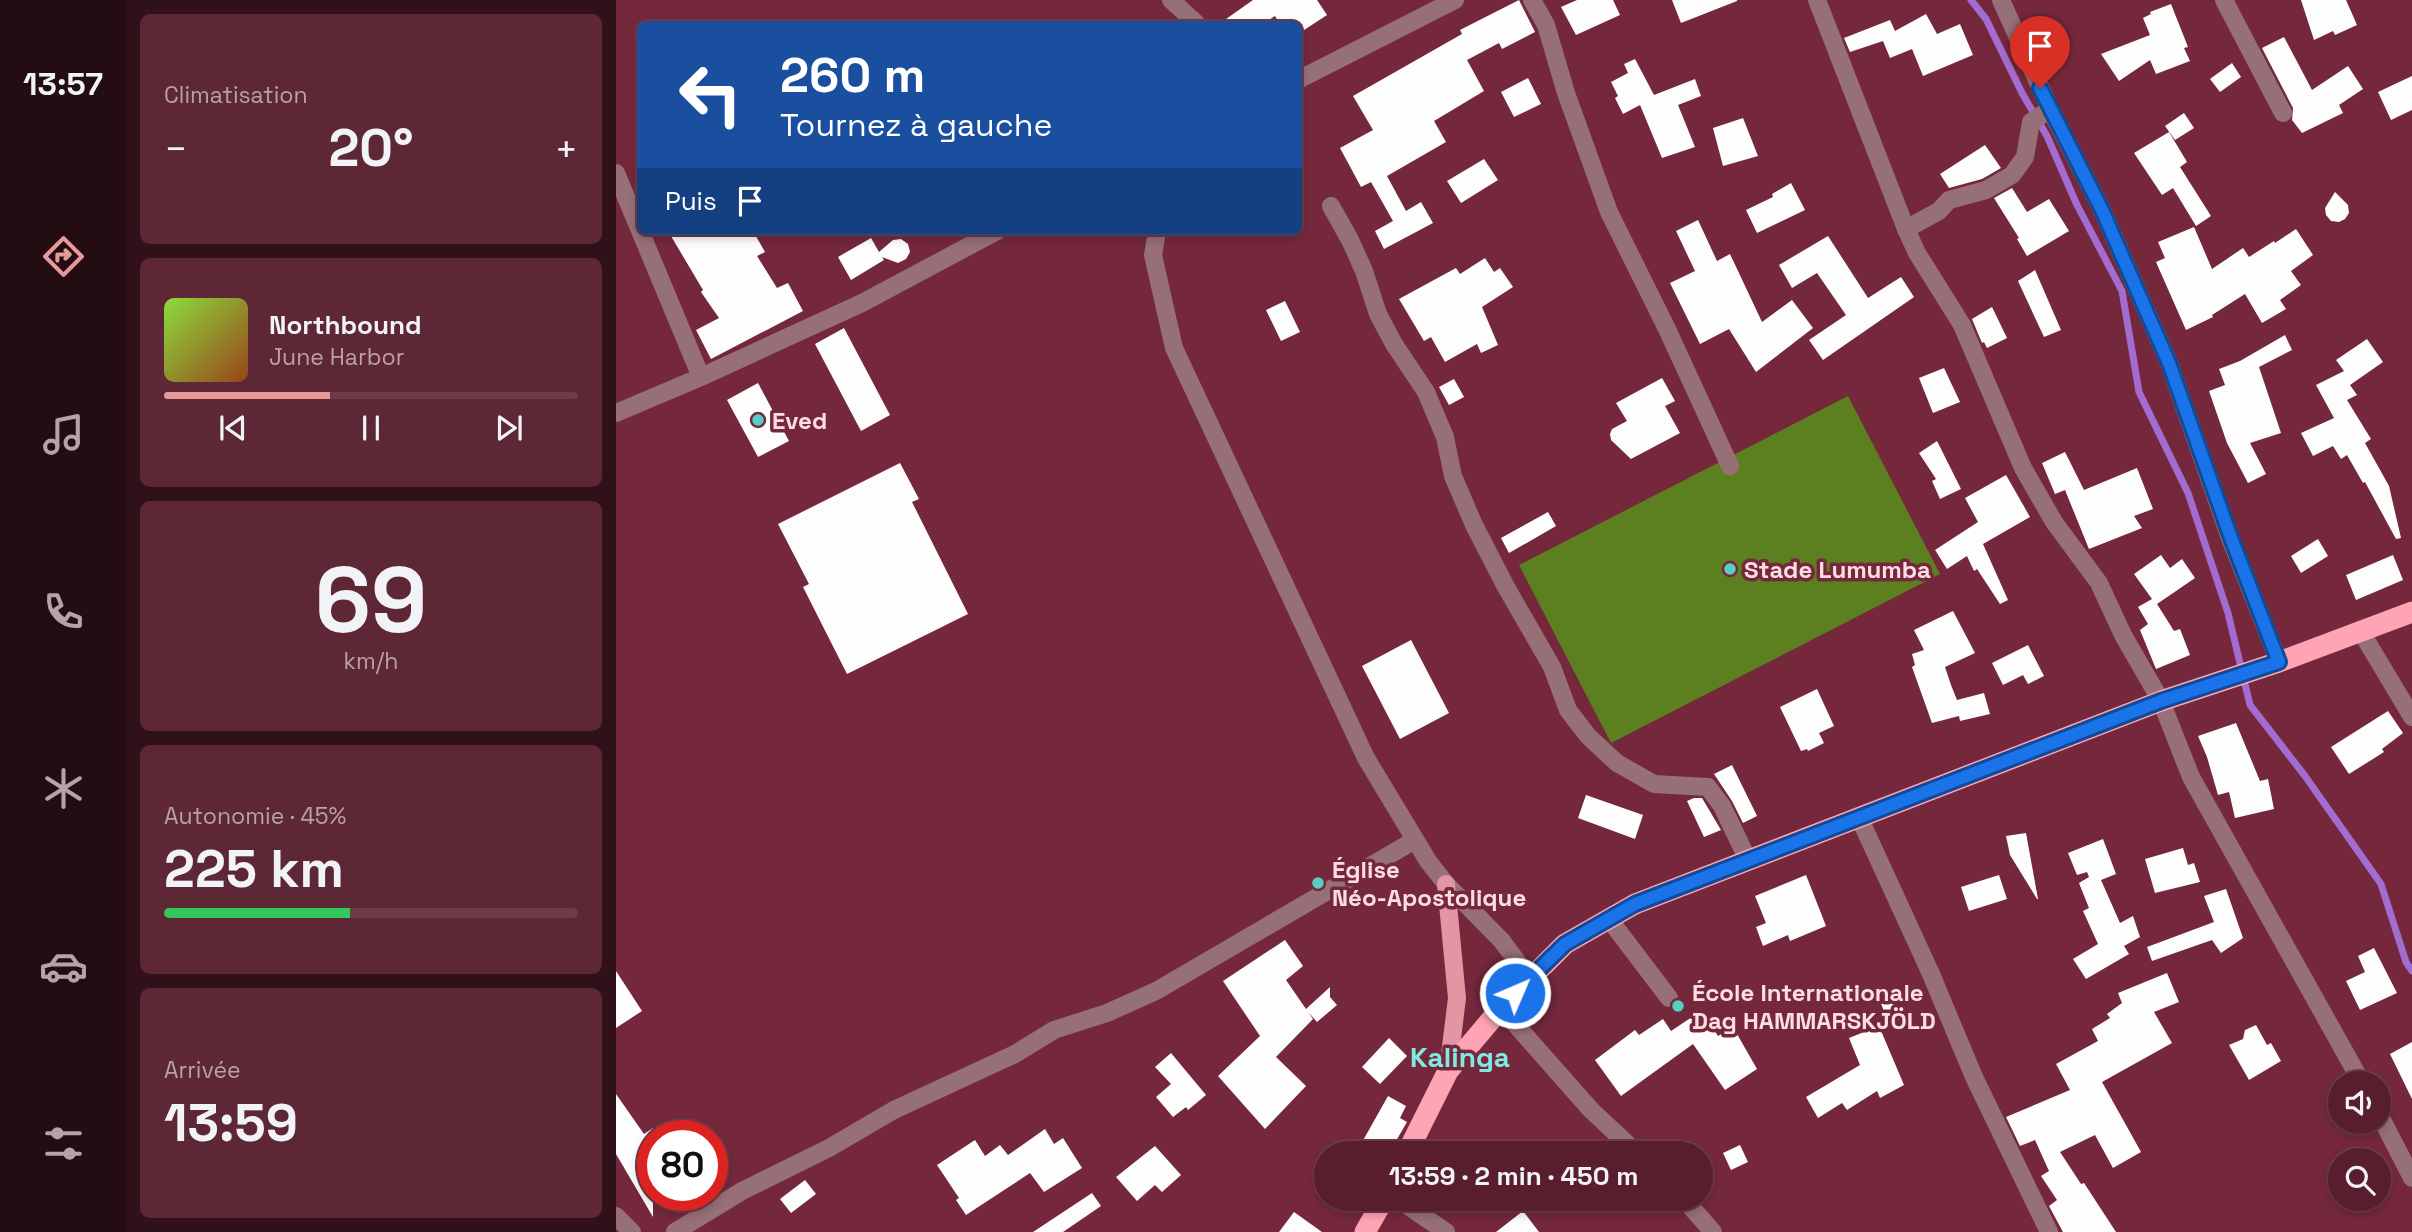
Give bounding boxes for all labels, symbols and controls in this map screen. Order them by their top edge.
pin [2010,16,2070,88]
icon: arrive [2021,27,2059,65]
text: 260 m [780,44,925,106]
icon: left [665,49,756,140]
text: 13:57 [23,64,103,104]
text: Climatisation [164,80,308,110]
text: Tournez à gauche [780,105,1052,145]
text: 20° [328,115,414,181]
text: − [164,125,188,173]
text: + [554,125,578,173]
icon: arrive [731,182,769,220]
text: Puis [665,184,717,218]
icon: directions [39,232,88,281]
text: Northbound [269,308,422,342]
text: June Harbor [269,342,404,372]
place label: Eved [772,405,827,436]
icon: previous [214,409,252,447]
icon: pause [352,409,390,447]
icon: next [490,409,528,447]
icon: music [39,410,88,459]
marker: Eved [750,412,766,428]
text: 69 [315,542,427,659]
place label: Stade Lumumba [1744,554,1931,585]
marker: Stade Lumumba [1722,561,1738,577]
icon: phone [39,587,88,636]
text: km/h [344,646,398,676]
icon: climate [39,764,88,813]
text: Autonomie · 45% [164,801,346,831]
text: 225 km [164,836,344,902]
place label: Église Néo-Apostolique [1332,854,1526,913]
marker: Église Néo-Apostolique [1310,875,1326,891]
icon: car [39,942,88,991]
position arrow [1478,956,1552,1030]
place label: École Internationale Dag HAMMARSKJÖLD [1692,977,1936,1036]
marker: École Internationale Dag HAMMARSKJÖLD [1670,998,1686,1014]
district label: Kalinga [1410,1039,1510,1075]
text: Arrivée [164,1055,241,1085]
map controls [2328,1071,2391,1211]
button: sound [2328,1071,2391,1134]
text: 13:59 [164,1090,298,1156]
icon: filters [39,1119,88,1168]
speed limit sign: 80 [637,1120,728,1211]
button: search [2328,1148,2391,1211]
text: 13:59 · 2 min · 450 m [1389,1159,1638,1193]

